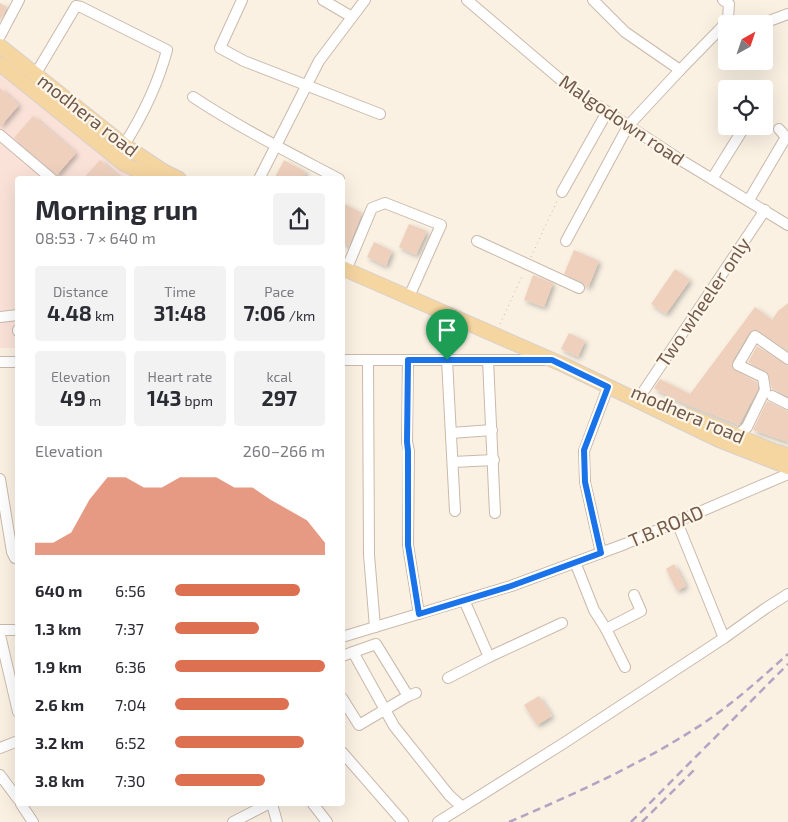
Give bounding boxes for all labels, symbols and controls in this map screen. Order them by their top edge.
north arrow [718,15,772,70]
map controls [718,15,773,135]
street label: modhera road [33,68,143,161]
street label: Malgodown road [555,69,689,170]
button: locate [718,80,773,135]
text: Morning run [35,192,198,226]
button: share [273,193,325,245]
text: 08:53 · 7 × 640 m [35,228,156,247]
street label: Two wheeler only [651,233,754,371]
text: Distance [53,283,108,300]
text: Time [164,283,196,300]
text: Pace [264,283,294,300]
text: 4.48 [47,300,92,325]
text: 31:48 [154,300,206,325]
text: 7:06 [243,300,286,325]
text: km [92,307,114,324]
text: /km [286,307,315,324]
pin [426,309,468,360]
icon: arrive [433,316,461,344]
text: Elevation [51,368,110,385]
text: Heart rate [148,368,212,385]
text: kcal [267,368,292,385]
street label: modhera road [628,379,749,448]
text: 49 [60,385,86,410]
text: 143 [147,385,181,410]
text: 297 [261,385,297,410]
text: m [86,392,101,409]
text: bpm [181,392,213,409]
text: Elevation [35,441,103,460]
text: 260–266 m [243,441,325,460]
street label: T.B.ROAD [625,499,707,552]
text: 640 m [35,581,82,600]
text: 6:56 [115,581,146,600]
text: 1.3 km [35,619,81,638]
text: 7:37 [115,619,144,638]
text: 1.9 km [35,657,82,676]
text: 6:36 [115,657,146,676]
text: 2.6 km [35,695,84,714]
text: 7:04 [115,695,146,714]
text: 3.2 km [35,733,84,752]
text: 6:52 [115,733,146,752]
text: 3.8 km [35,771,84,790]
text: 7:30 [115,771,146,790]

